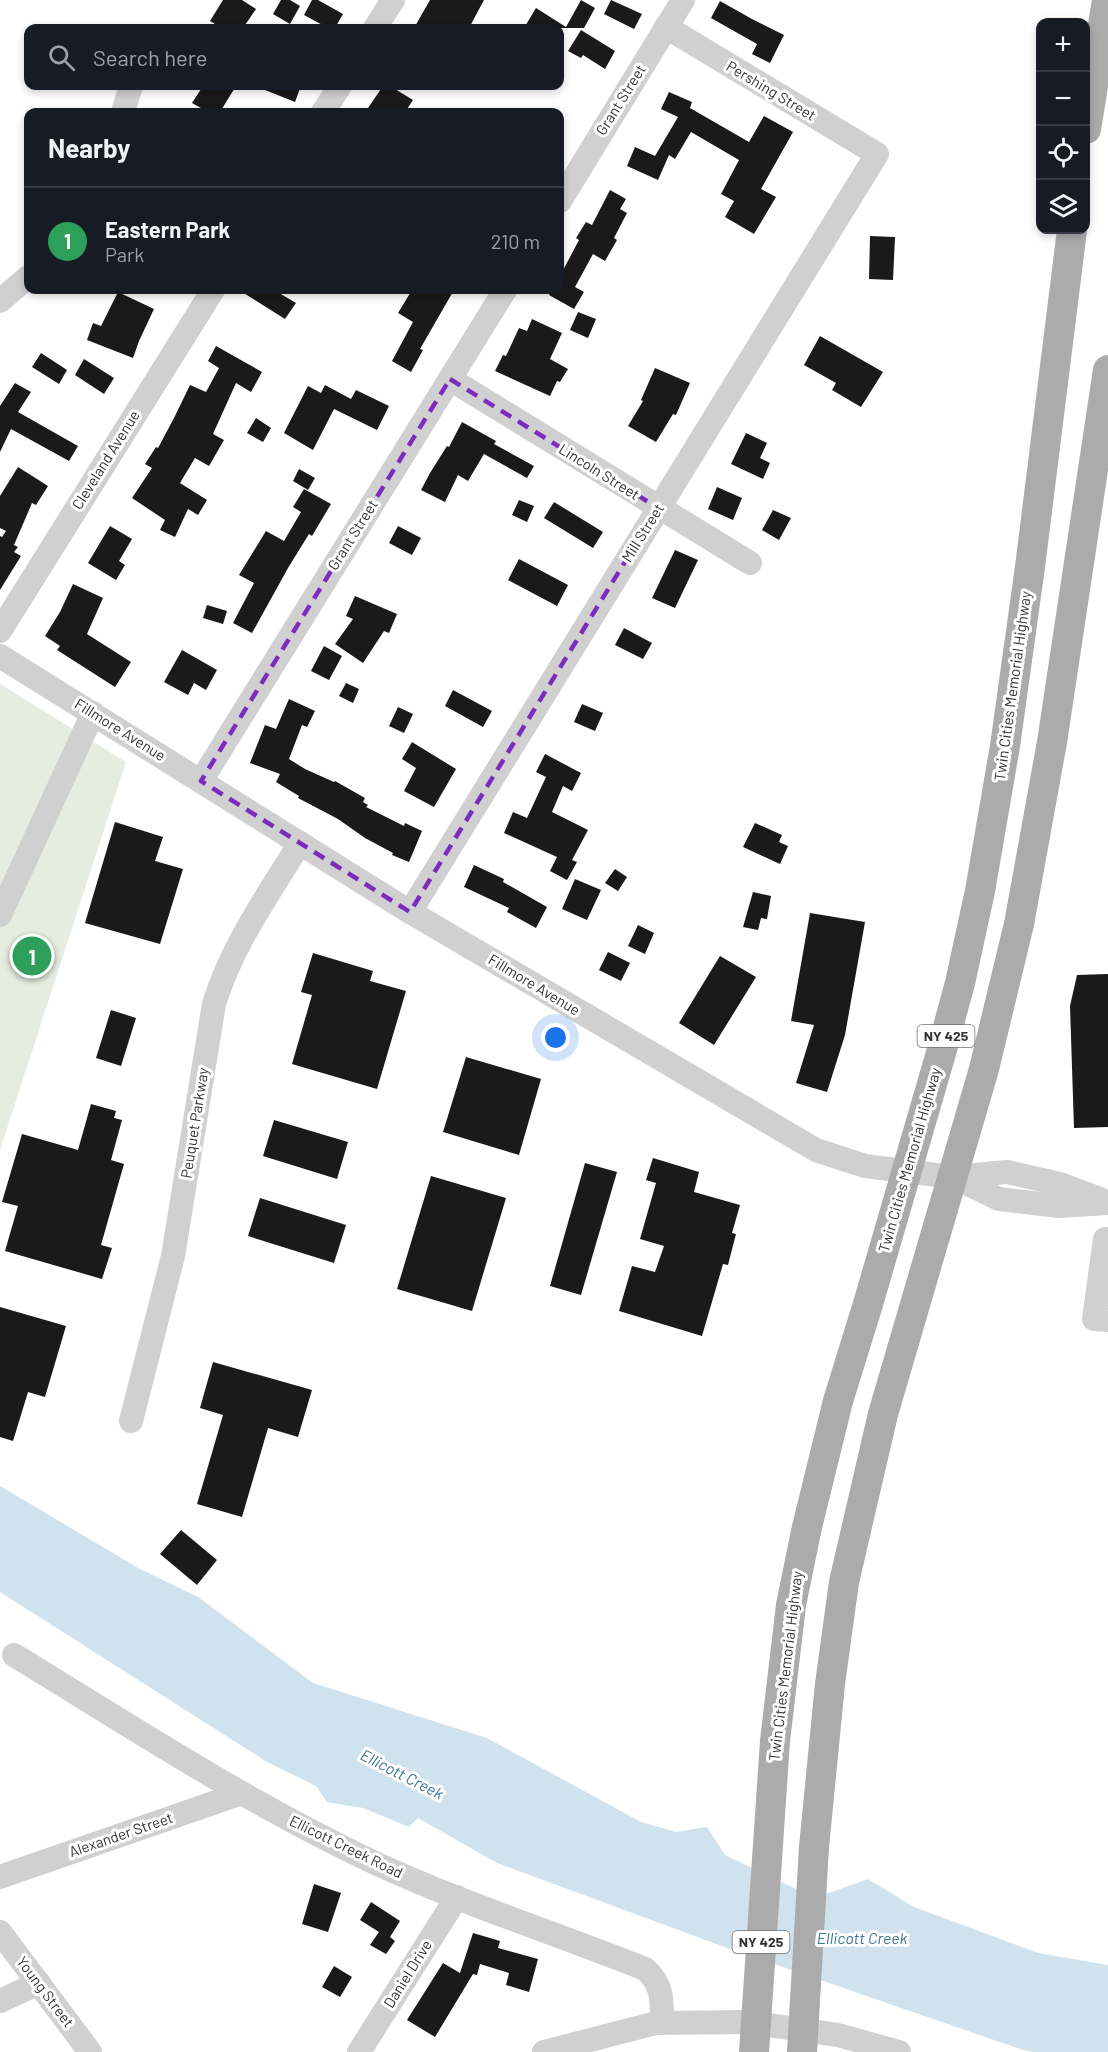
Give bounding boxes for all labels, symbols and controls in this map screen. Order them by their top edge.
map controls [1036,18,1090,234]
button: + [1036,18,1090,72]
search box [24,24,564,90]
icon: search [45,41,78,74]
text: Search here [93,44,207,70]
street label: Pershing Street [723,56,820,124]
street label: Grant Street [591,61,649,138]
button: − [1036,72,1090,126]
button: locate [1036,126,1090,180]
text: Nearby [48,132,130,163]
button: layers [1036,180,1090,234]
text: Eastern Park [105,216,230,242]
text: 1 [64,229,71,253]
text: 210 m [491,229,540,253]
text: Park [105,242,144,266]
street label: Cleveland Avenue [68,407,143,512]
street label: Lincoln Street [556,439,643,503]
street label: Grant Street [323,496,381,573]
street label: Mill Street [617,500,667,565]
street label: Twin Cities Memorial Highway [990,590,1034,782]
street label: Fillmore Avenue [72,694,169,764]
pin: 1 [12,934,51,978]
street label: Fillmore Avenue [485,950,584,1019]
your location [541,1023,570,1052]
road number: NY 425 [918,1025,974,1047]
street label: Twin Cities Memorial Highway [874,1065,944,1254]
street label: Peuquet Parkway [176,1066,212,1180]
street label: Twin Cities Memorial Highway [764,1570,806,1762]
water label: Ellicott Creek [358,1745,447,1803]
street label: Alexander Street [66,1808,175,1860]
street label: Ellicott Creek Road [287,1811,406,1881]
water label: Ellicott Creek [817,1928,908,1947]
road number: NY 425 [732,1931,789,1953]
street label: Daniel Drive [379,1936,435,2011]
street label: Young Street [13,1952,78,2030]

